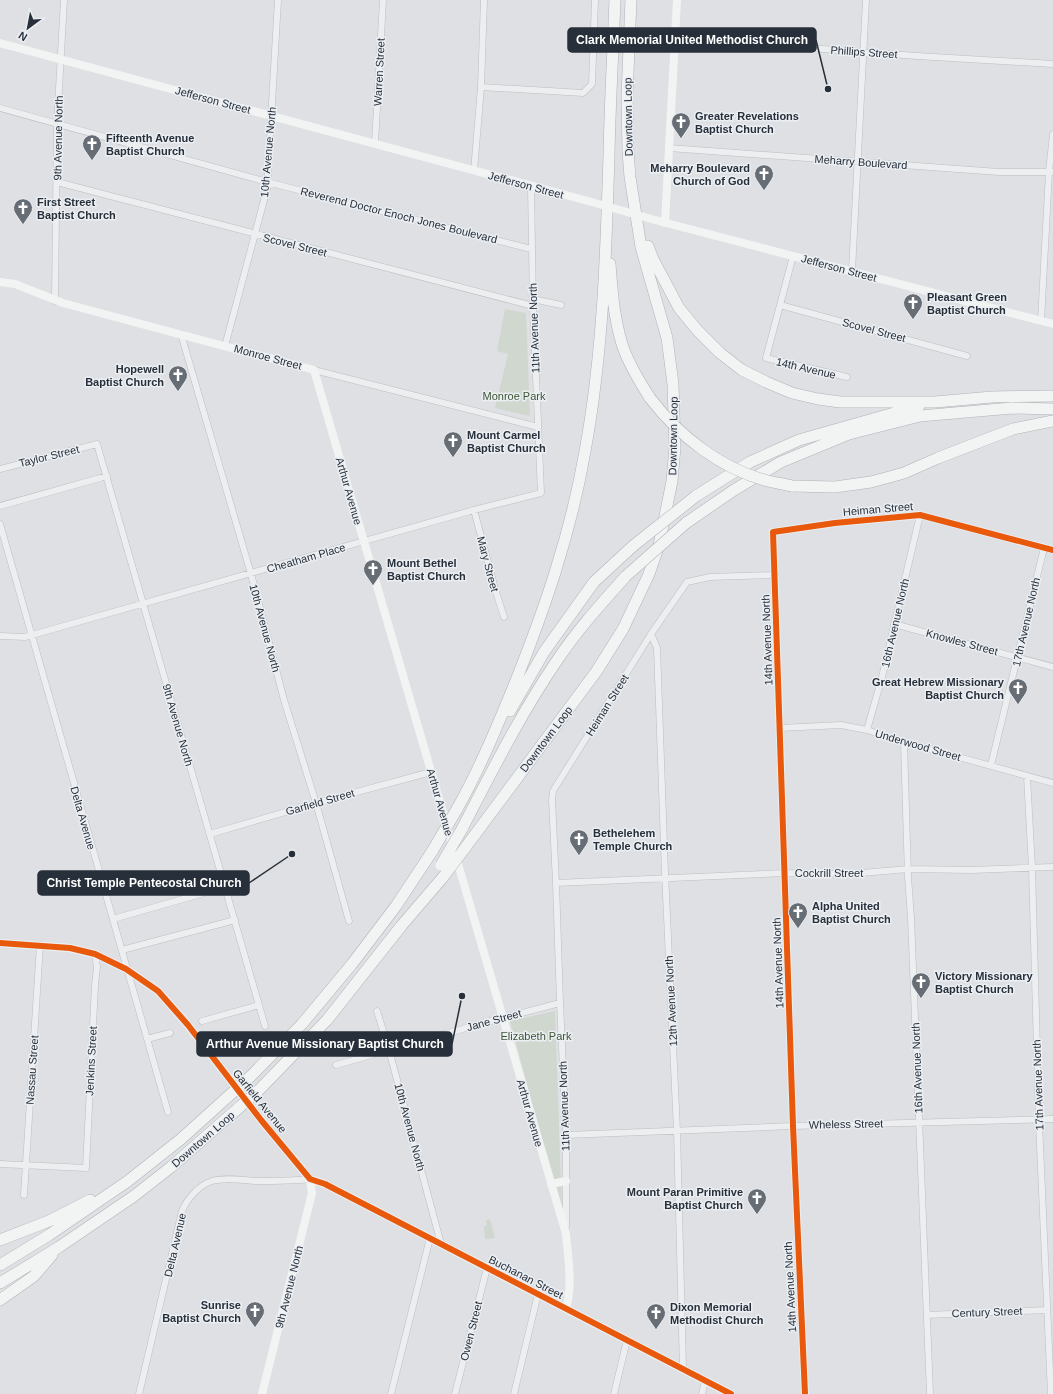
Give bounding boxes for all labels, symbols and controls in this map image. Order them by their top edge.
north arrow [8,8,48,48]
callout: Clark Memorial United Methodist Church [568,28,816,52]
text: N [16,29,29,44]
text: Clark Memorial United Methodist Church [576,33,808,47]
street label: Warren Street [371,38,387,106]
street label: Phillips Street [830,44,898,60]
street label: Downtown Loop [621,77,635,157]
street label: Jefferson Street [174,84,252,116]
street label: 9th Avenue North [51,95,65,181]
street label: 10th Avenue North [258,106,278,198]
place label: Greater Revelations Baptist Church [695,110,799,135]
church icon: Greater Revelations Baptist Church [670,111,692,139]
place label: Fifteenth Avenue Baptist Church [106,132,194,157]
church icon: Fifteenth Avenue Baptist Church [81,133,103,161]
street label: Meharry Boulevard [814,153,908,171]
place label: Meharry Boulevard Church of God [650,162,750,187]
church icon: Meharry Boulevard Church of God [753,163,775,191]
street label: Jefferson Street [487,169,565,201]
street label: Reverend Doctor Enoch Jones Boulevard [299,185,499,245]
place label: First Street Baptist Church [37,196,116,221]
church icon: First Street Baptist Church [12,197,34,225]
street label: Scovel Street [262,231,328,259]
street label: Jefferson Street [800,252,878,284]
street label: 11th Avenue North [526,283,542,373]
place label: Pleasant Green Baptist Church [927,291,1007,316]
church icon: Pleasant Green Baptist Church [902,292,924,320]
street label: Scovel Street [841,316,907,344]
street label: Monroe Street [233,342,303,372]
street label: 14th Avenue [775,355,837,381]
place label: Hopewell Baptist Church [85,363,164,388]
church icon: Hopewell Baptist Church [167,364,189,392]
park label: Monroe Park [483,390,546,402]
street label: Downtown Loop [666,396,680,476]
place label: Mount Carmel Baptist Church [467,429,546,454]
church icon: Mount Carmel Baptist Church [442,430,464,458]
street label: Taylor Street [18,443,80,469]
street label: Arthur Avenue [334,456,364,526]
street label: Heiman Street [842,500,914,518]
street label: Mary Street [475,535,501,593]
street label: Cheatham Place [265,541,347,575]
place label: Mount Bethel Baptist Church [387,557,466,582]
church icon: Mount Bethel Baptist Church [362,558,384,586]
street label: 17th Avenue North [1010,576,1042,668]
street label: 16th Avenue North [879,577,911,669]
street label: 10th Avenue North [247,583,283,673]
street label: 14th Avenue North [759,594,775,686]
street label: Knowles Street [925,627,999,657]
street label: Heiman Street [583,672,631,738]
place label: Great Hebrew Missionary Baptist Church [872,676,1005,701]
church icon: Great Hebrew Missionary Baptist Church [1007,677,1029,705]
street label: 9th Avenue North [161,683,195,767]
street label: Downtown Loop [517,704,575,774]
street label: Underwood Street [874,727,962,763]
street label: Arthur Avenue [425,767,455,837]
street label: Delta Avenue [68,785,98,851]
street label: Garfield Street [284,786,356,818]
place label: Bethelehem Temple Church [593,827,673,852]
church icon: Bethelehem Temple Church [568,828,590,856]
street label: Cockrill Street [795,867,863,879]
callout: Christ Temple Pentecostal Church [38,871,249,895]
text: Christ Temple Pentecostal Church [46,876,242,890]
place label: Alpha United Baptist Church [812,900,891,925]
church icon: Alpha United Baptist Church [787,901,809,929]
street label: 14th Avenue North [770,917,786,1009]
street label: 12th Avenue North [663,955,679,1047]
place label: Victory Missionary Baptist Church [935,970,1033,995]
church icon: Victory Missionary Baptist Church [910,971,932,999]
street label: Jane Street [465,1007,523,1033]
street label: 16th Avenue North [909,1022,925,1114]
street label: Jenkins Street [83,1026,99,1096]
park label: Elizabeth Park [501,1030,572,1042]
callout: Arthur Avenue Missionary Baptist Church [197,1032,452,1056]
street label: Nassau Street [24,1035,40,1105]
text: Arthur Avenue Missionary Baptist Church [206,1037,444,1051]
street label: 17th Avenue North [1030,1039,1046,1131]
street label: 11th Avenue North [556,1061,572,1151]
street label: Garfield Avenue [231,1067,289,1135]
street label: Arthur Avenue [515,1078,545,1148]
street label: 10th Avenue North [392,1082,428,1172]
street label: Downtown Loop [169,1109,237,1169]
street label: Wheless Street [809,1117,883,1131]
place label: Mount Paran Primitive Baptist Church [627,1186,743,1211]
church icon: Mount Paran Primitive Baptist Church [746,1187,768,1215]
street label: Delta Avenue [162,1212,188,1278]
street label: 14th Avenue North [782,1241,798,1333]
street label: 9th Avenue North [273,1244,305,1330]
street label: Buchanan Street [487,1253,565,1301]
place label: Sunrise Baptist Church [162,1299,241,1324]
church icon: Sunrise Baptist Church [244,1300,266,1328]
street label: Owen Street [458,1300,484,1362]
place label: Dixon Memorial Methodist Church [670,1301,764,1326]
church icon: Dixon Memorial Methodist Church [645,1302,667,1330]
street label: Century Street [951,1305,1023,1319]

